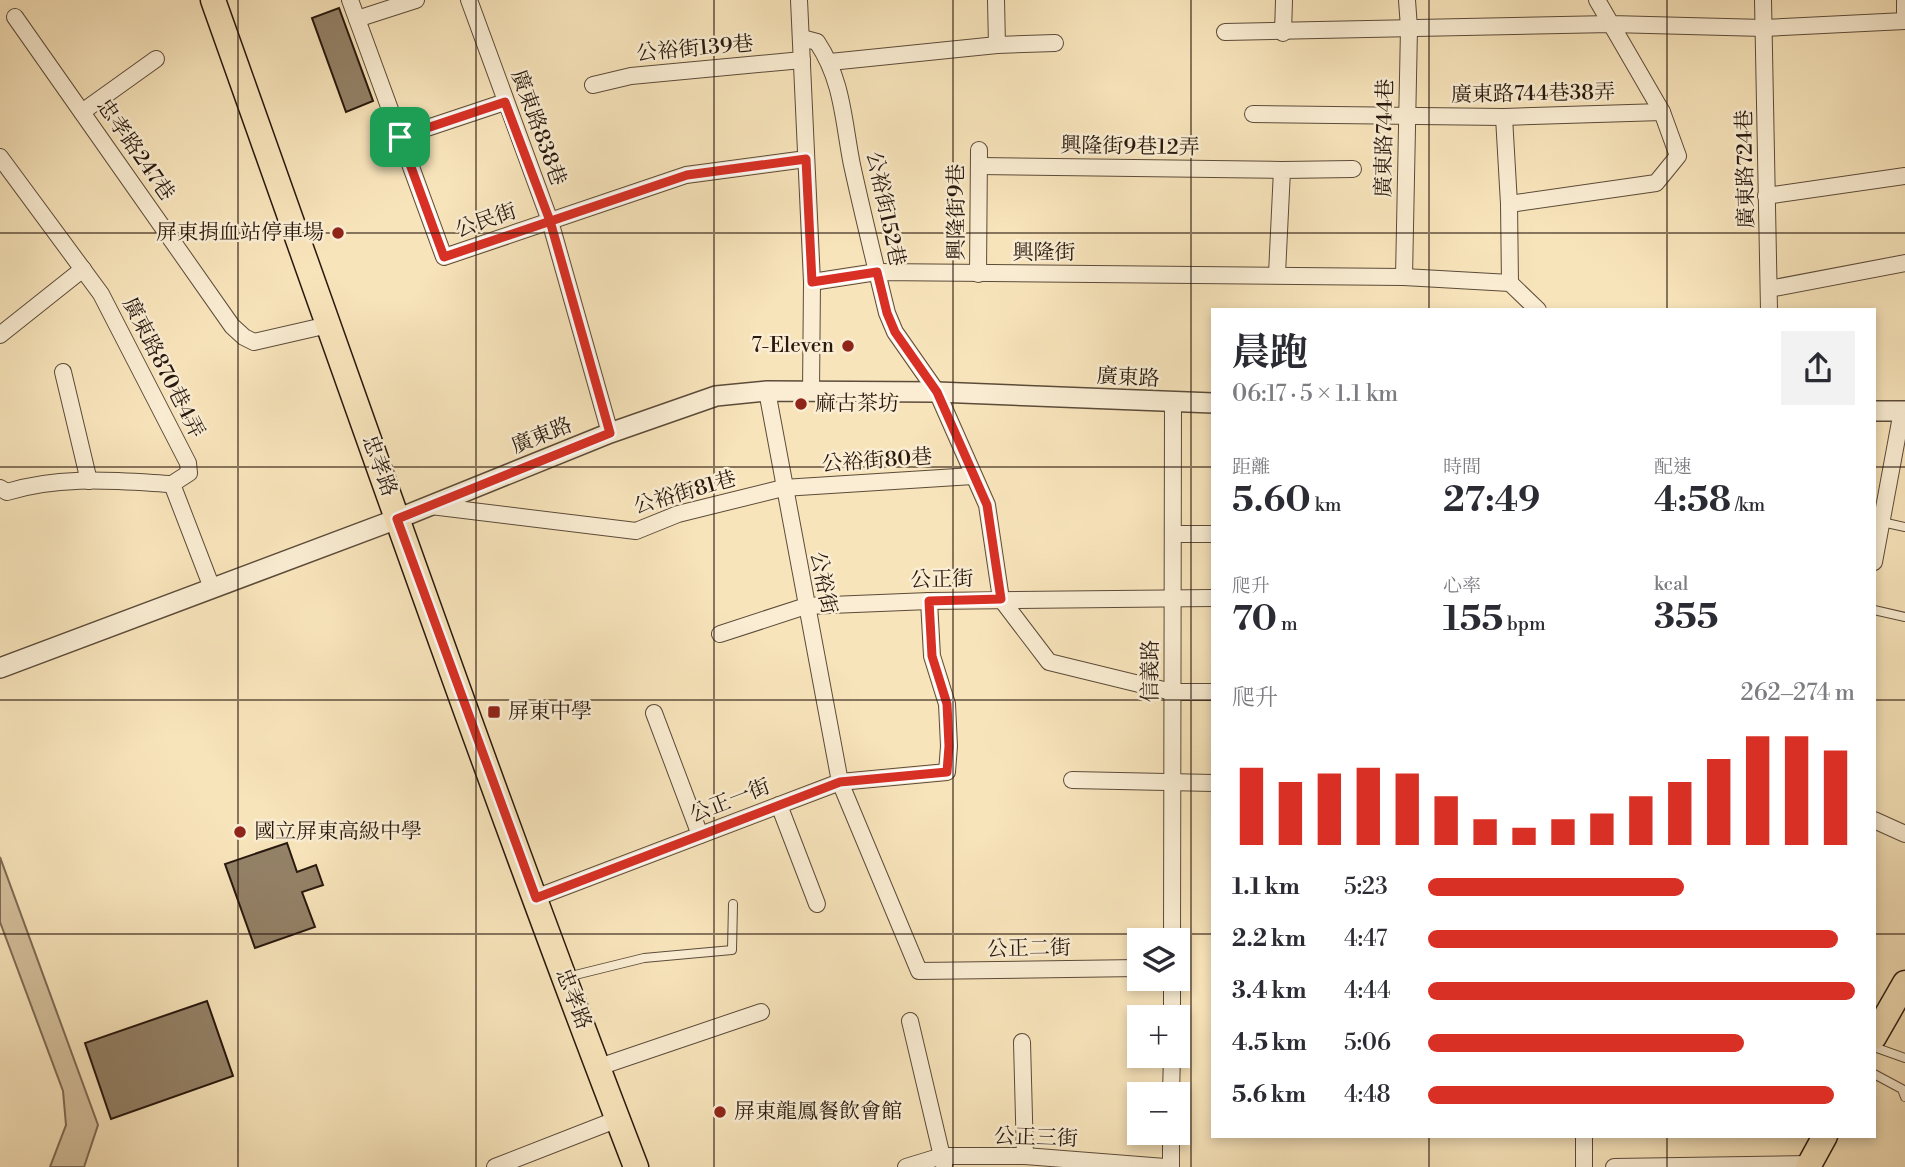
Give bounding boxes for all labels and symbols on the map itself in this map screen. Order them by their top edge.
street label: 公裕街139巷 [635,31,755,67]
street label: 廣東路838巷 [505,67,571,189]
street label: 廣東路744巷 [1371,78,1399,198]
street label: 廣東路744巷38弄 [1451,80,1615,108]
street label: 忠孝路247巷 [90,94,180,206]
pin [370,107,430,167]
street label: 廣東路724巷 [1732,109,1760,229]
street label: 興隆街9巷12弄 [1060,133,1200,161]
street label: 公裕街152巷 [860,149,910,269]
street label: 興隆街9巷 [944,164,970,260]
street label: 公民街 [452,198,520,244]
place label: 屏東捐血站停車場 [156,220,324,246]
marker: 屏東捐血站停車場 [330,225,346,241]
street label: 興隆街 [1013,240,1076,266]
street label: 廣東路870巷4弄 [116,293,210,443]
place label: 7-Eleven [751,333,834,359]
marker: 7-Eleven [840,338,856,354]
street label: 廣東路 [1096,363,1160,393]
place label: 麻古茶坊 [815,391,899,417]
marker: 麻古茶坊 [793,396,809,412]
street label: 廣東路 [508,412,576,460]
street label: 忠孝路 [356,432,402,500]
street label: 公裕街80巷 [821,444,933,478]
street label: 公裕街81巷 [631,466,739,520]
street label: 公裕街 [804,550,842,616]
street label: 公正街 [910,566,974,594]
street label: 信義路 [1138,640,1164,703]
place label: 屏東中學 [508,699,592,725]
marker: 屏東中學 [486,704,502,720]
street label: 公正一街 [686,774,774,828]
place label: 國立屏東高級中學 [254,819,422,845]
marker: 國立屏東高級中學 [232,824,248,840]
street label: 公正二街 [987,935,1071,963]
street label: 忠孝路 [550,965,596,1033]
place label: 屏東龍鳳餐飲會館 [734,1099,902,1125]
marker: 屏東龍鳳餐飲會館 [712,1104,728,1120]
street label: 公正三街 [994,1124,1078,1152]

